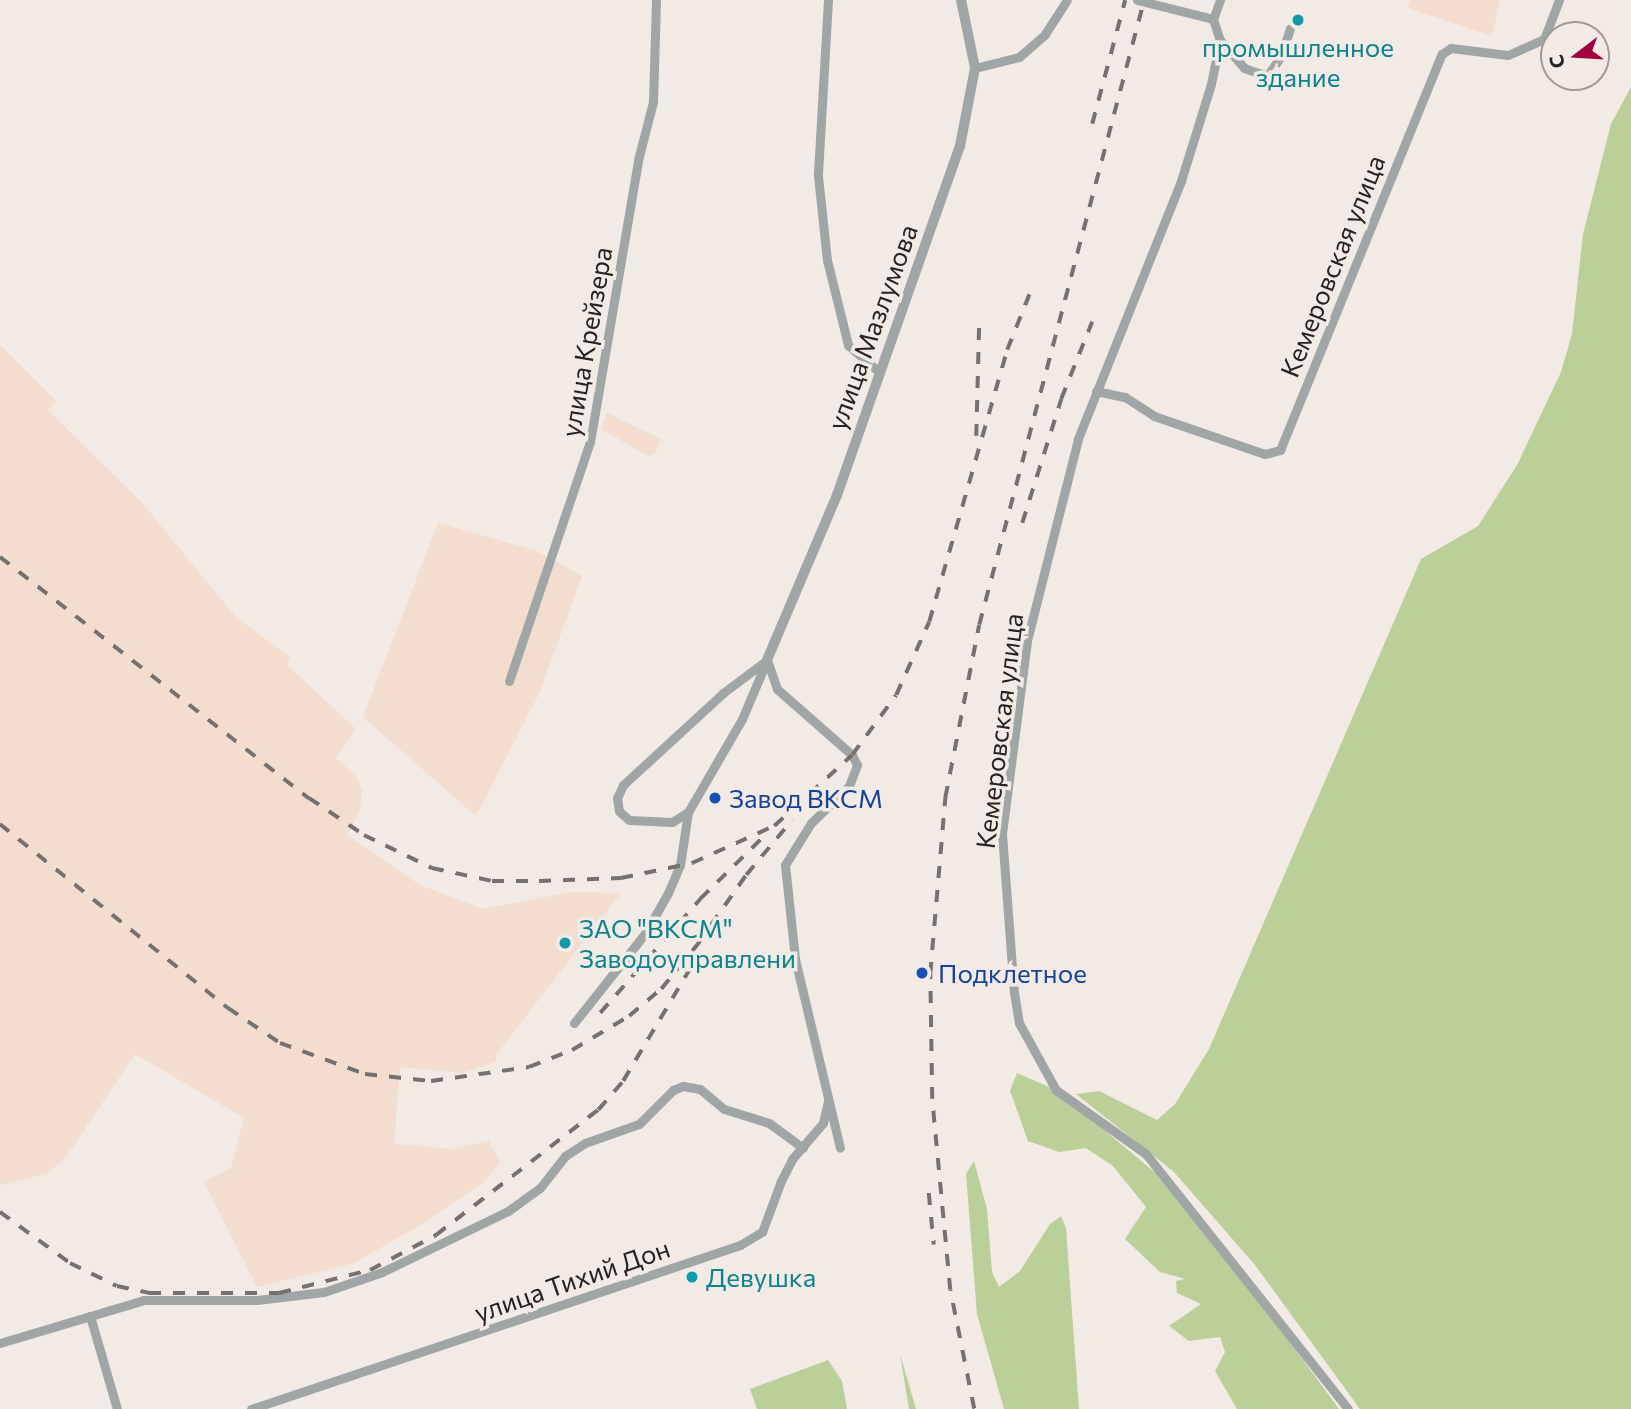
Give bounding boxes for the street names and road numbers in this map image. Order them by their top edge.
street label: Кемеровская улица [1273,150,1391,382]
street label: улица Мазлумова [820,220,924,434]
street label: улица Крейзера [554,245,618,439]
street label: Кемеровская улица [969,612,1029,850]
street label: улица Тихий Дон [470,1232,674,1328]

